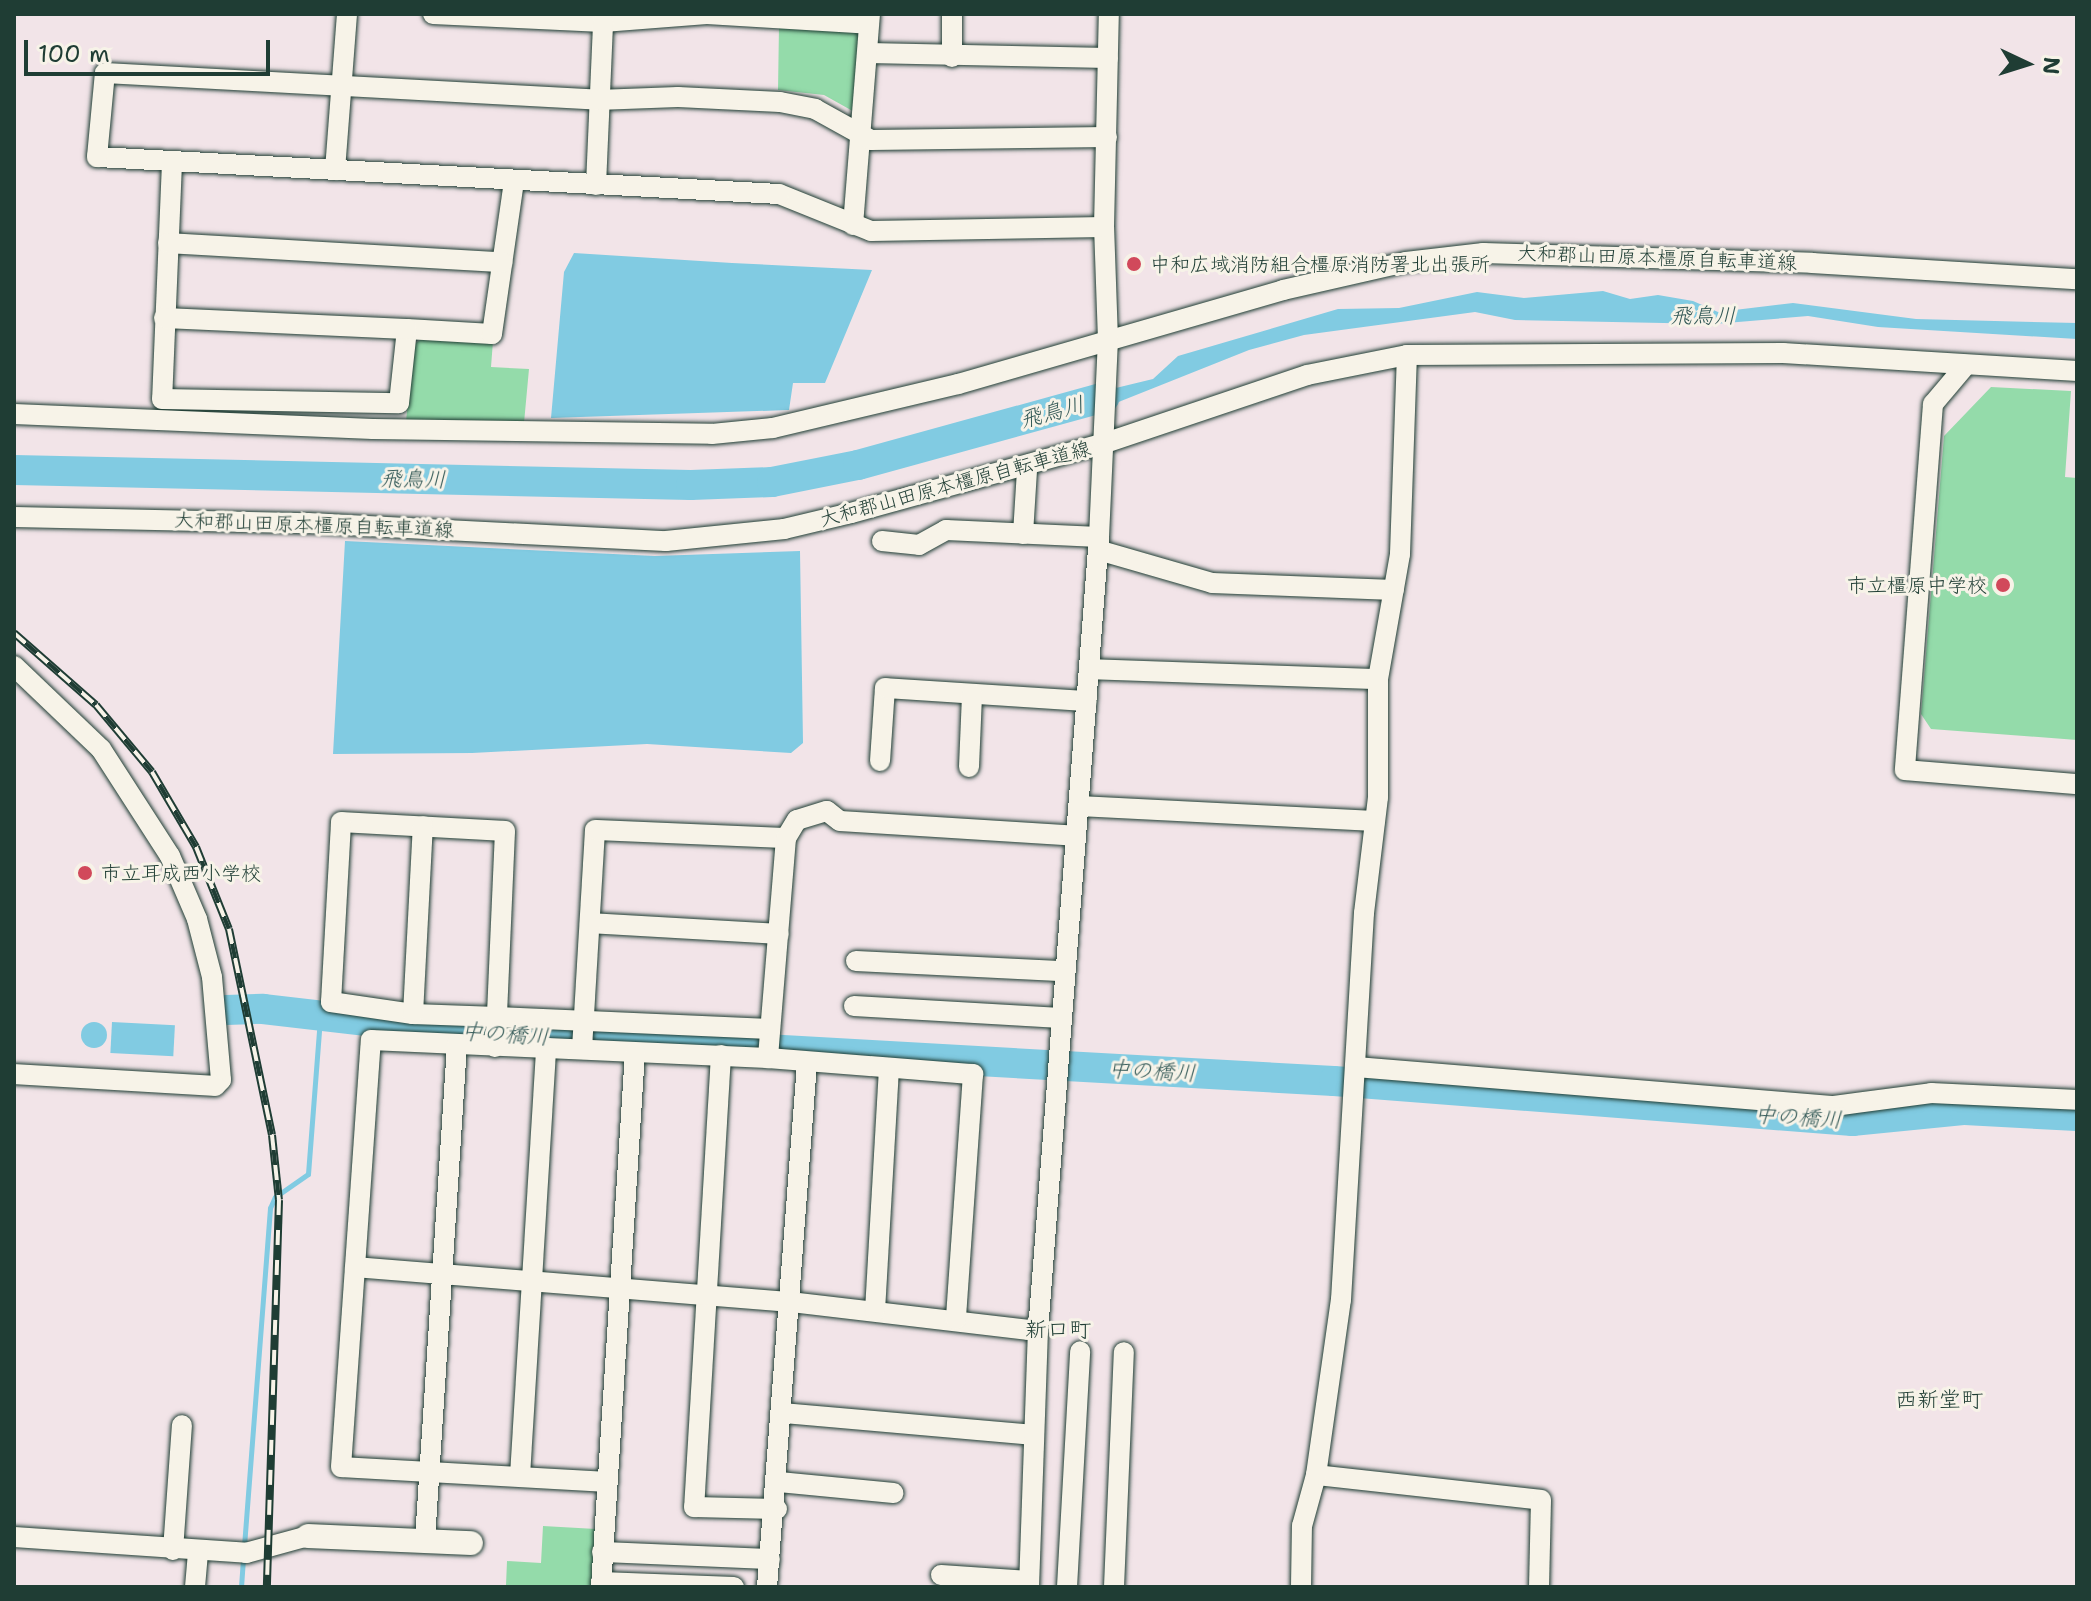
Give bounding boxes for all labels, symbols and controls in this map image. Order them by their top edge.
scale bar [28,24,274,74]
north arrow [1987,24,2067,104]
text: 100 m [38,38,110,70]
text: N [2036,56,2067,75]
street label: 大和郡山田原本橿原自転車道線 [1517,241,1797,275]
place label: 中和広域消防組合橿原消防署北出張所 [1150,252,1490,276]
marker: 中和広域消防組合橿原消防署北出張所 [1125,255,1143,273]
water label: 飛鳥川 [1670,303,1736,329]
water label: 飛鳥川 [1017,391,1087,433]
street label: 大和郡山田原本橿原自転車道線 [817,436,1093,532]
water label: 飛鳥川 [380,465,446,493]
street label: 大和郡山田原本橿原自転車道線 [174,508,454,542]
place label: 市立橿原中学校 [1847,573,1987,597]
marker: 市立橿原中学校 [1994,576,2012,594]
place label: 市立耳成西小学校 [101,861,261,885]
marker: 市立耳成西小学校 [76,864,94,882]
water label: 中の橋川 [460,1018,550,1050]
water label: 中の橋川 [1107,1056,1197,1086]
water label: 中の橋川 [1753,1101,1843,1133]
district label: 新口町 [1025,1317,1091,1343]
district label: 西新堂町 [1895,1387,1983,1413]

